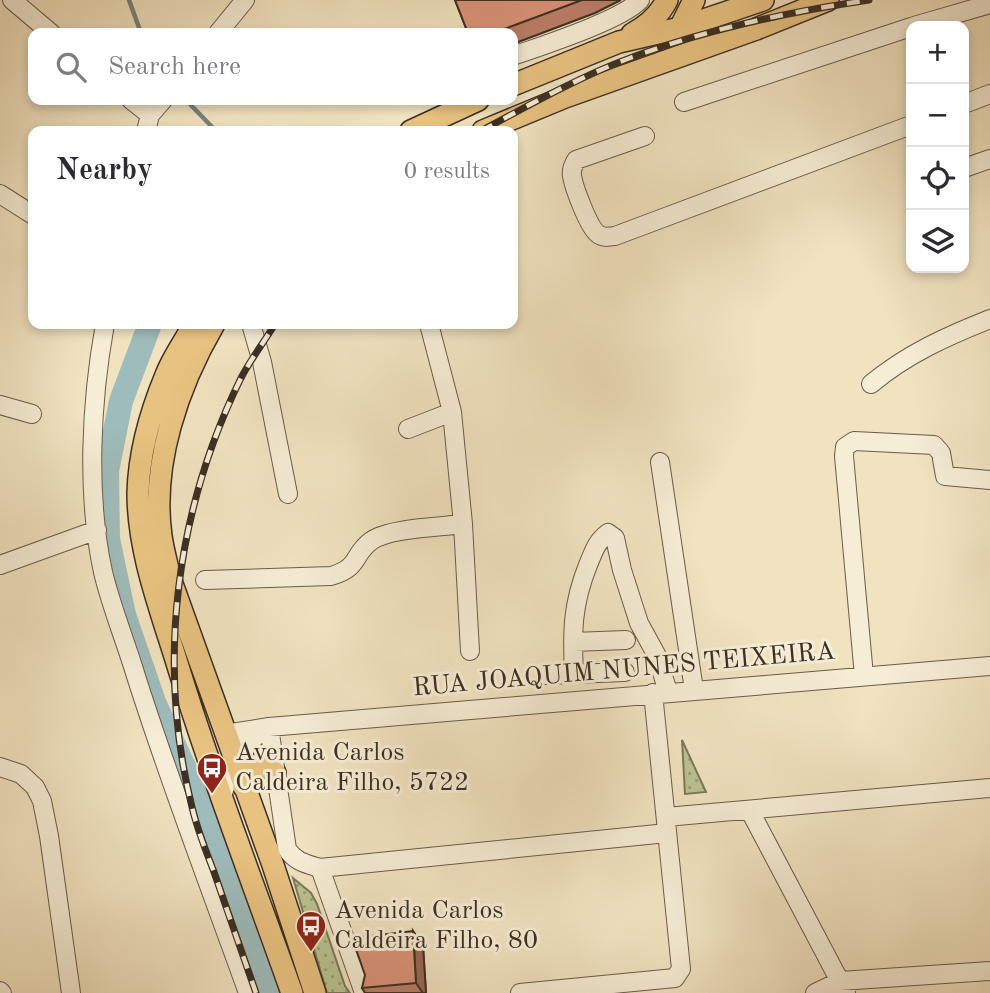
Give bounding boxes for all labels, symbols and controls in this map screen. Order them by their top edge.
map controls [906,21,969,273]
button: + [906,21,969,84]
search box [28,28,518,105]
icon: search [52,48,90,86]
text: Search here [108,54,241,80]
button: − [906,84,969,147]
button: locate [906,147,969,210]
text: Nearby [56,156,153,186]
text: 0 results [404,160,490,183]
button: layers [906,210,969,273]
street label: RUA JOAQUIM NUNES TEIXEIRA [412,639,837,701]
place label: Avenida Carlos Caldeira Filho, 5722 [235,740,469,796]
bus stop icon: Avenida Carlos Caldeira Filho, 5722 [195,751,229,795]
place label: Avenida Carlos Caldeira Filho, 80 [334,898,538,954]
bus stop icon: Avenida Carlos Caldeira Filho, 80 [294,909,328,953]

